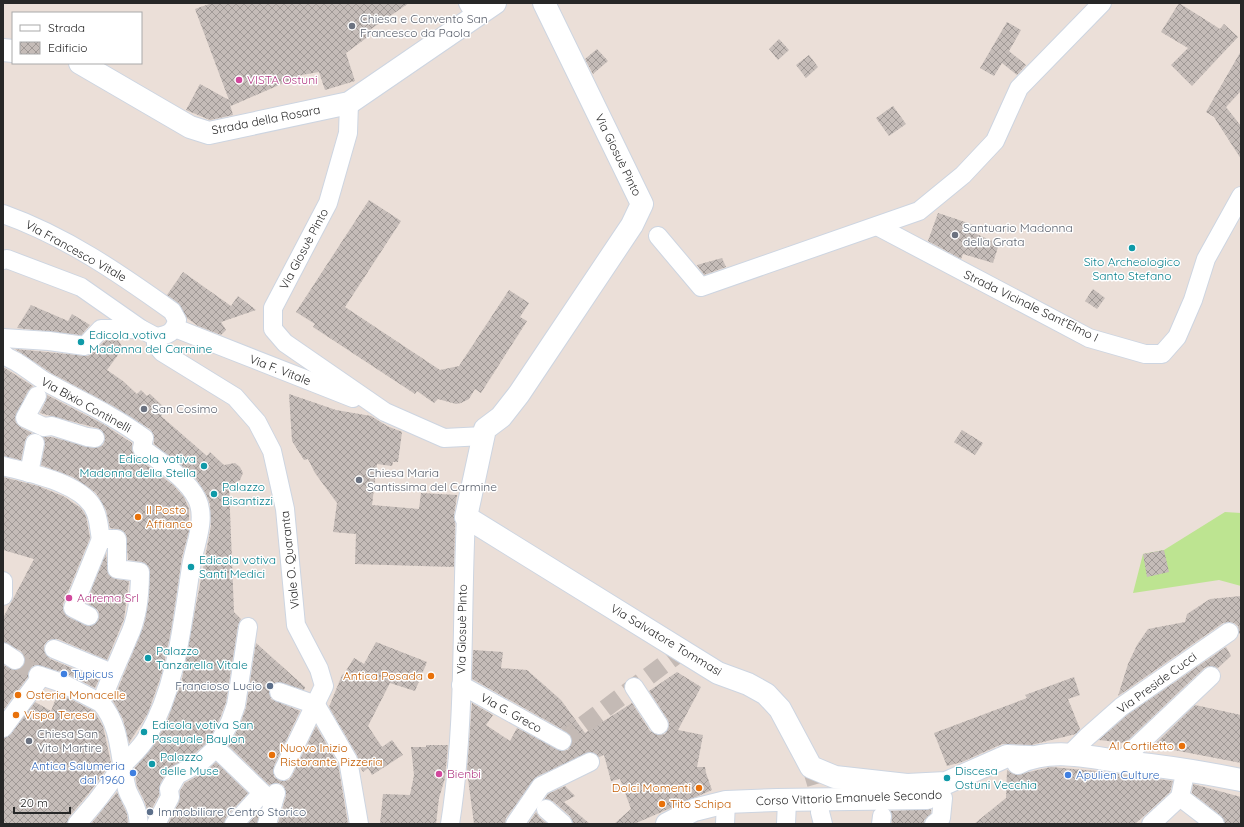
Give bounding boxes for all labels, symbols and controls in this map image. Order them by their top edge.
place label: Chiesa e Convento San Francesco da Paola [360,11,488,40]
legend [12,12,142,64]
text: Strada [48,20,85,35]
marker: Chiesa e Convento San Francesco da Paola [347,21,357,31]
text: Edificio [48,40,88,55]
place label: VISTA Ostuni [247,72,318,87]
marker: VISTA Ostuni [234,75,244,85]
street label: Strada della Rosara [210,102,322,137]
street label: Via Giosuè Pinto [592,111,645,198]
street label: Via Giosuè Pinto [276,206,331,292]
street label: Via Francesco Vitale [23,217,130,285]
place label: Santuario Madonna della Grata [963,220,1073,249]
marker: Santuario Madonna della Grata [950,230,960,240]
marker: Sito Archeologico Santo Stefano [1127,243,1137,253]
place label: Sito Archeologico Santo Stefano [1084,254,1180,283]
street label: Strada Vicinale Sant'Elmo I [961,266,1101,345]
place label: Edicola votiva Madonna del Carmine [89,327,212,356]
marker: Edicola votiva Madonna del Carmine [76,337,86,347]
street label: Via F. Vitale [247,351,313,388]
street label: Via Bixio Continelli [39,374,134,436]
place label: San Cosimo [152,401,218,416]
marker: San Cosimo [139,404,149,414]
place label: Edicola votiva Madonna della Stella [79,451,196,480]
marker: Edicola votiva Madonna della Stella [199,461,209,471]
place label: Chiesa Maria Santissima del Carmine [367,465,497,494]
marker: Chiesa Maria Santissima del Carmine [354,475,364,485]
place label: Palazzo Bisantizzi [222,479,273,508]
marker: Palazzo Bisantizzi [209,489,219,499]
place label: Il Posto Affianco [146,502,193,531]
street label: Viale O. Quaranta [277,510,302,610]
marker: Il Posto Affianco [133,512,143,522]
place label: Edicola votiva Santi Medici [199,552,276,581]
marker: Edicola votiva Santi Medici [186,562,196,572]
street label: Via Giosuè Pinto [453,584,470,674]
place label: Adrema Srl [77,590,139,605]
marker: Adrema Srl [64,593,74,603]
street label: Via Salvatore Tommasi [608,600,725,679]
place label: Palazzo Tanzarella Vitale [156,643,248,672]
street label: Via Preside Cucci [1114,649,1199,716]
marker: Palazzo Tanzarella Vitale [143,653,153,663]
place label: Typicus [72,666,114,681]
place label: Antica Posada [343,668,423,683]
marker: Typicus [59,669,69,679]
marker: Antica Posada [426,671,436,681]
place label: Francioso Lucio [175,678,262,693]
marker: Francioso Lucio [265,681,275,691]
place label: Osteria Monacelle [26,687,126,702]
marker: Osteria Monacelle [13,690,23,700]
street label: Via G. Greco [478,690,545,736]
place label: Vispa Teresa [24,707,95,722]
marker: Vispa Teresa [11,710,21,720]
place label: Edicola votiva San Pasquale Baylon [152,717,253,746]
place label: Chiesa San Vito Martire [37,726,102,755]
marker: Edicola votiva San Pasquale Baylon [139,727,149,737]
marker: Chiesa San Vito Martire [24,736,34,746]
place label: Al Cortiletto [1109,738,1174,753]
place label: Nuovo Inizio Ristorante Pizzeria [280,740,383,769]
marker: Al Cortiletto [1177,741,1187,751]
place label: Palazzo delle Muse [160,749,219,778]
marker: Nuovo Inizio Ristorante Pizzeria [267,750,277,760]
place label: Antica Salumeria dal 1960 [31,758,125,787]
marker: Palazzo delle Muse [147,759,157,769]
place label: Discesa Ostuni Vecchia [955,763,1037,792]
place label: Bienbi [447,766,481,781]
place label: Apulien Culture [1076,767,1160,782]
marker: Antica Salumeria dal 1960 [128,768,138,778]
marker: Bienbi [434,769,444,779]
marker: Apulien Culture [1063,770,1073,780]
marker: Discesa Ostuni Vecchia [942,773,952,783]
place label: Dolci Momenti [612,780,691,795]
marker: Dolci Momenti [694,783,704,793]
street label: Corso Vittorio Emanuele Secondo [756,787,942,808]
scale bar [14,789,70,815]
text: 20 m [20,795,48,810]
place label: Tito Schipa [670,796,731,811]
marker: Tito Schipa [657,799,667,809]
place label: Immobiliare Centro Storico [158,804,306,819]
marker: Immobiliare Centro Storico [145,807,155,817]

